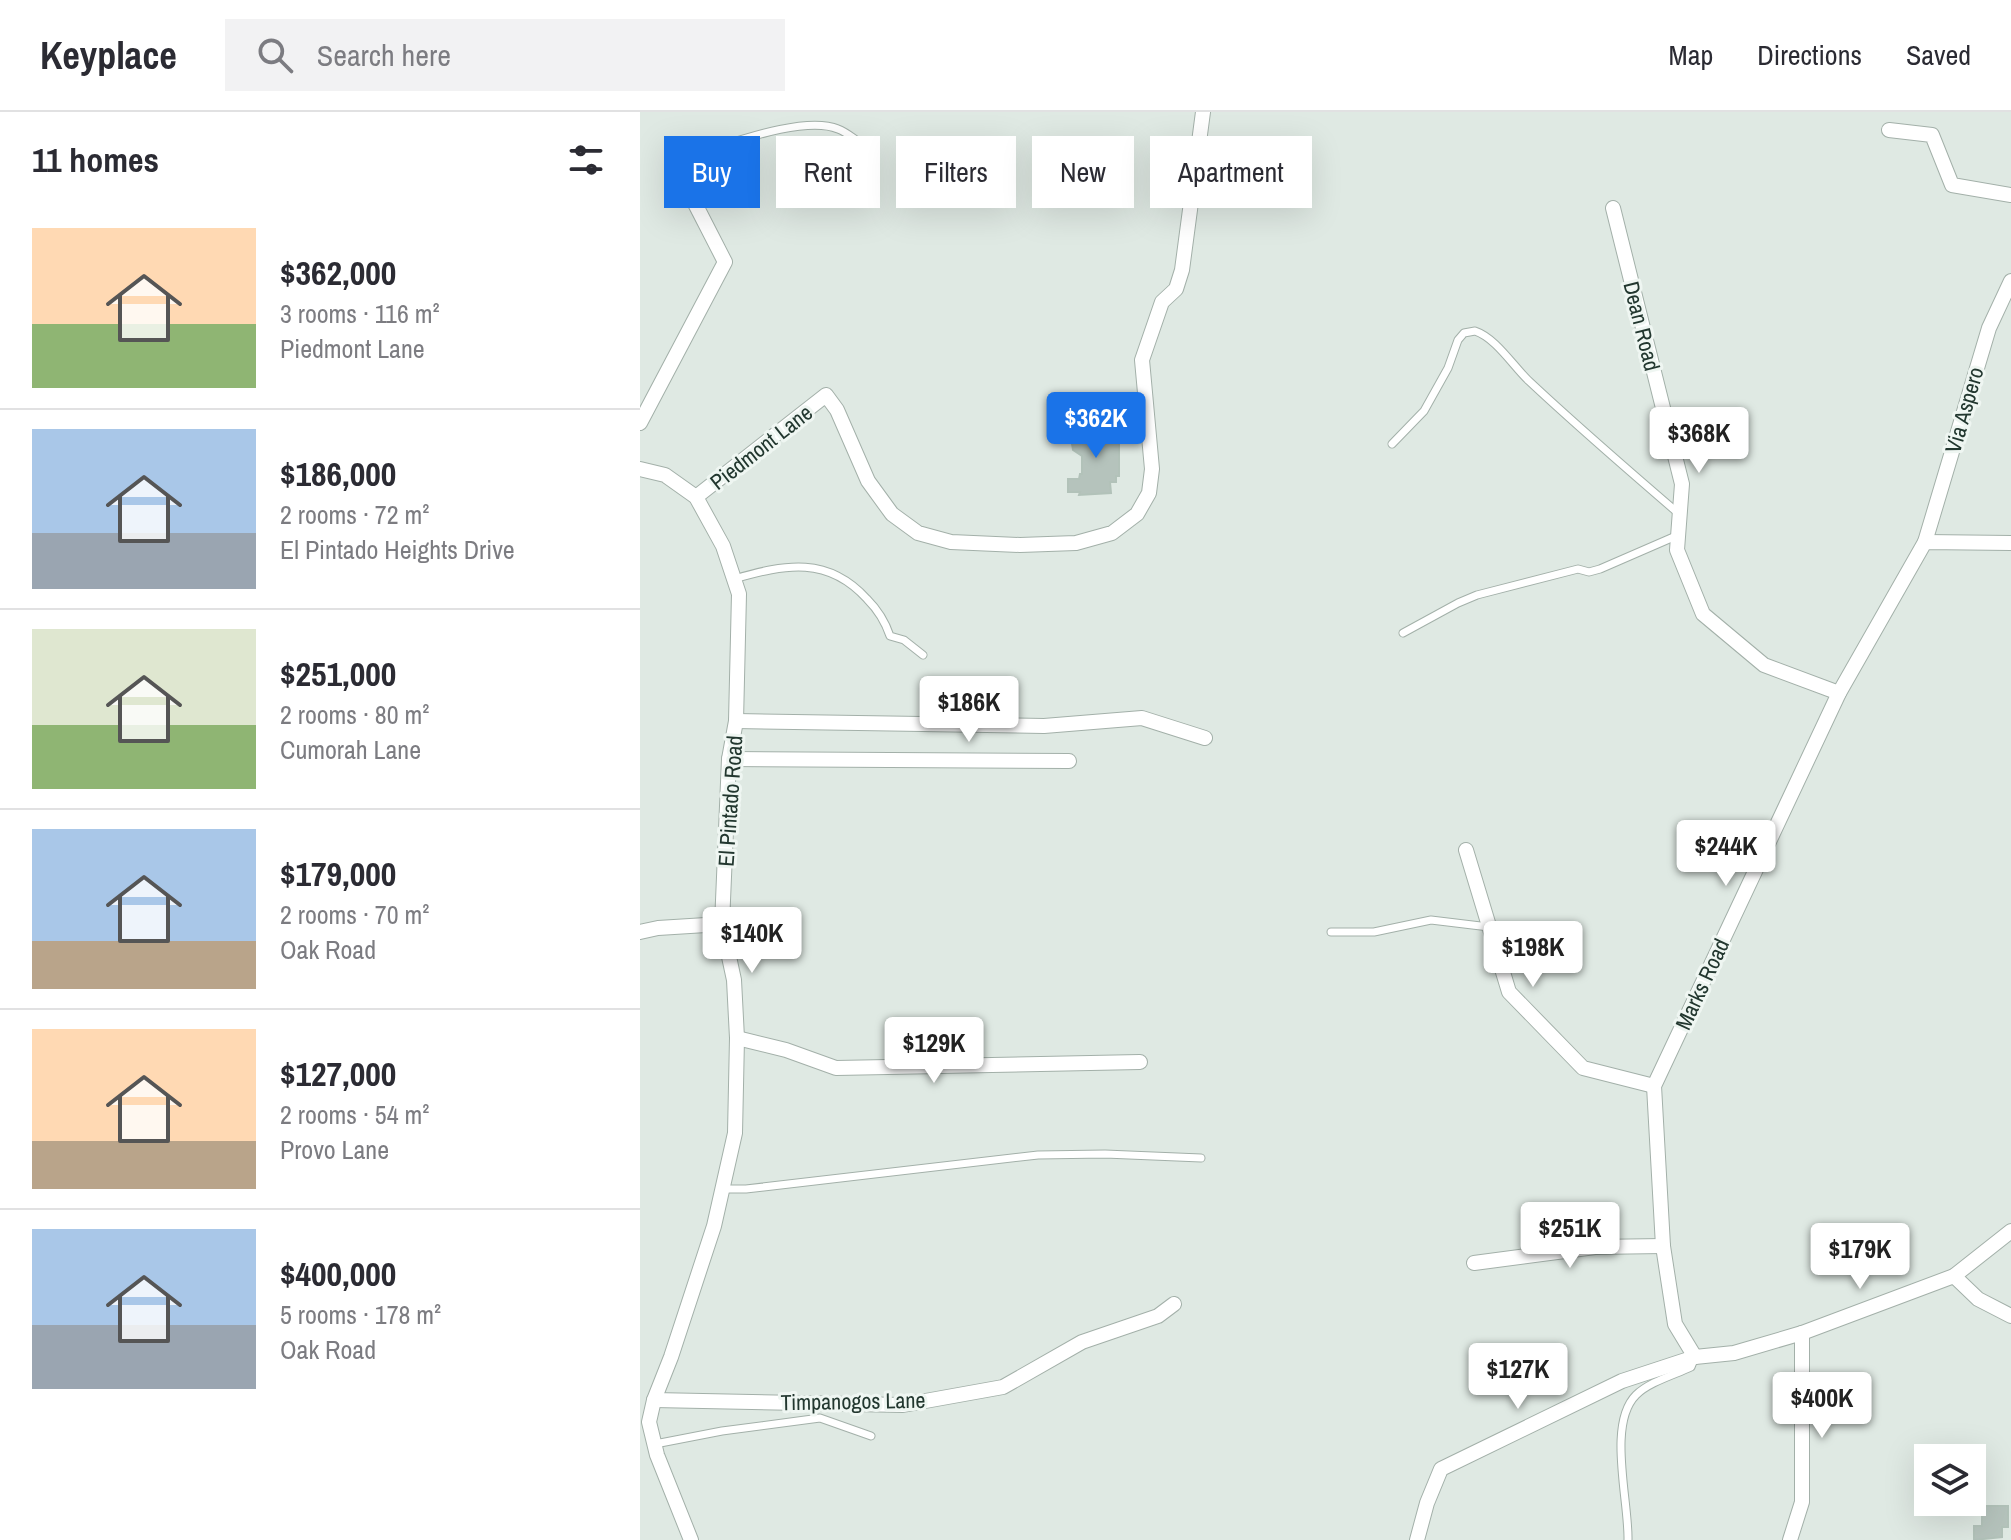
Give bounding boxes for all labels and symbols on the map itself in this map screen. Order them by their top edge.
street label: Dean Road [1616,278,1668,374]
street label: Via Aspero [1937,364,1991,456]
pin: $362K [1040,392,1152,460]
street label: Piedmont Lane [704,398,818,496]
pin: $368K [1643,407,1755,475]
pin: $186K [913,676,1025,744]
street label: El Pintado Road [710,734,750,868]
pin: $244K [1670,820,1782,888]
pin: $140K [696,907,808,975]
pin: $198K [1477,921,1589,989]
street label: Marks Road [1668,934,1736,1034]
pin: $129K [878,1017,990,1085]
pin: $251K [1514,1202,1626,1270]
pin: $179K [1804,1223,1916,1291]
pin: $127K [1462,1343,1574,1411]
pin: $400K [1766,1372,1878,1440]
street label: Timpanogos Lane [780,1385,926,1417]

